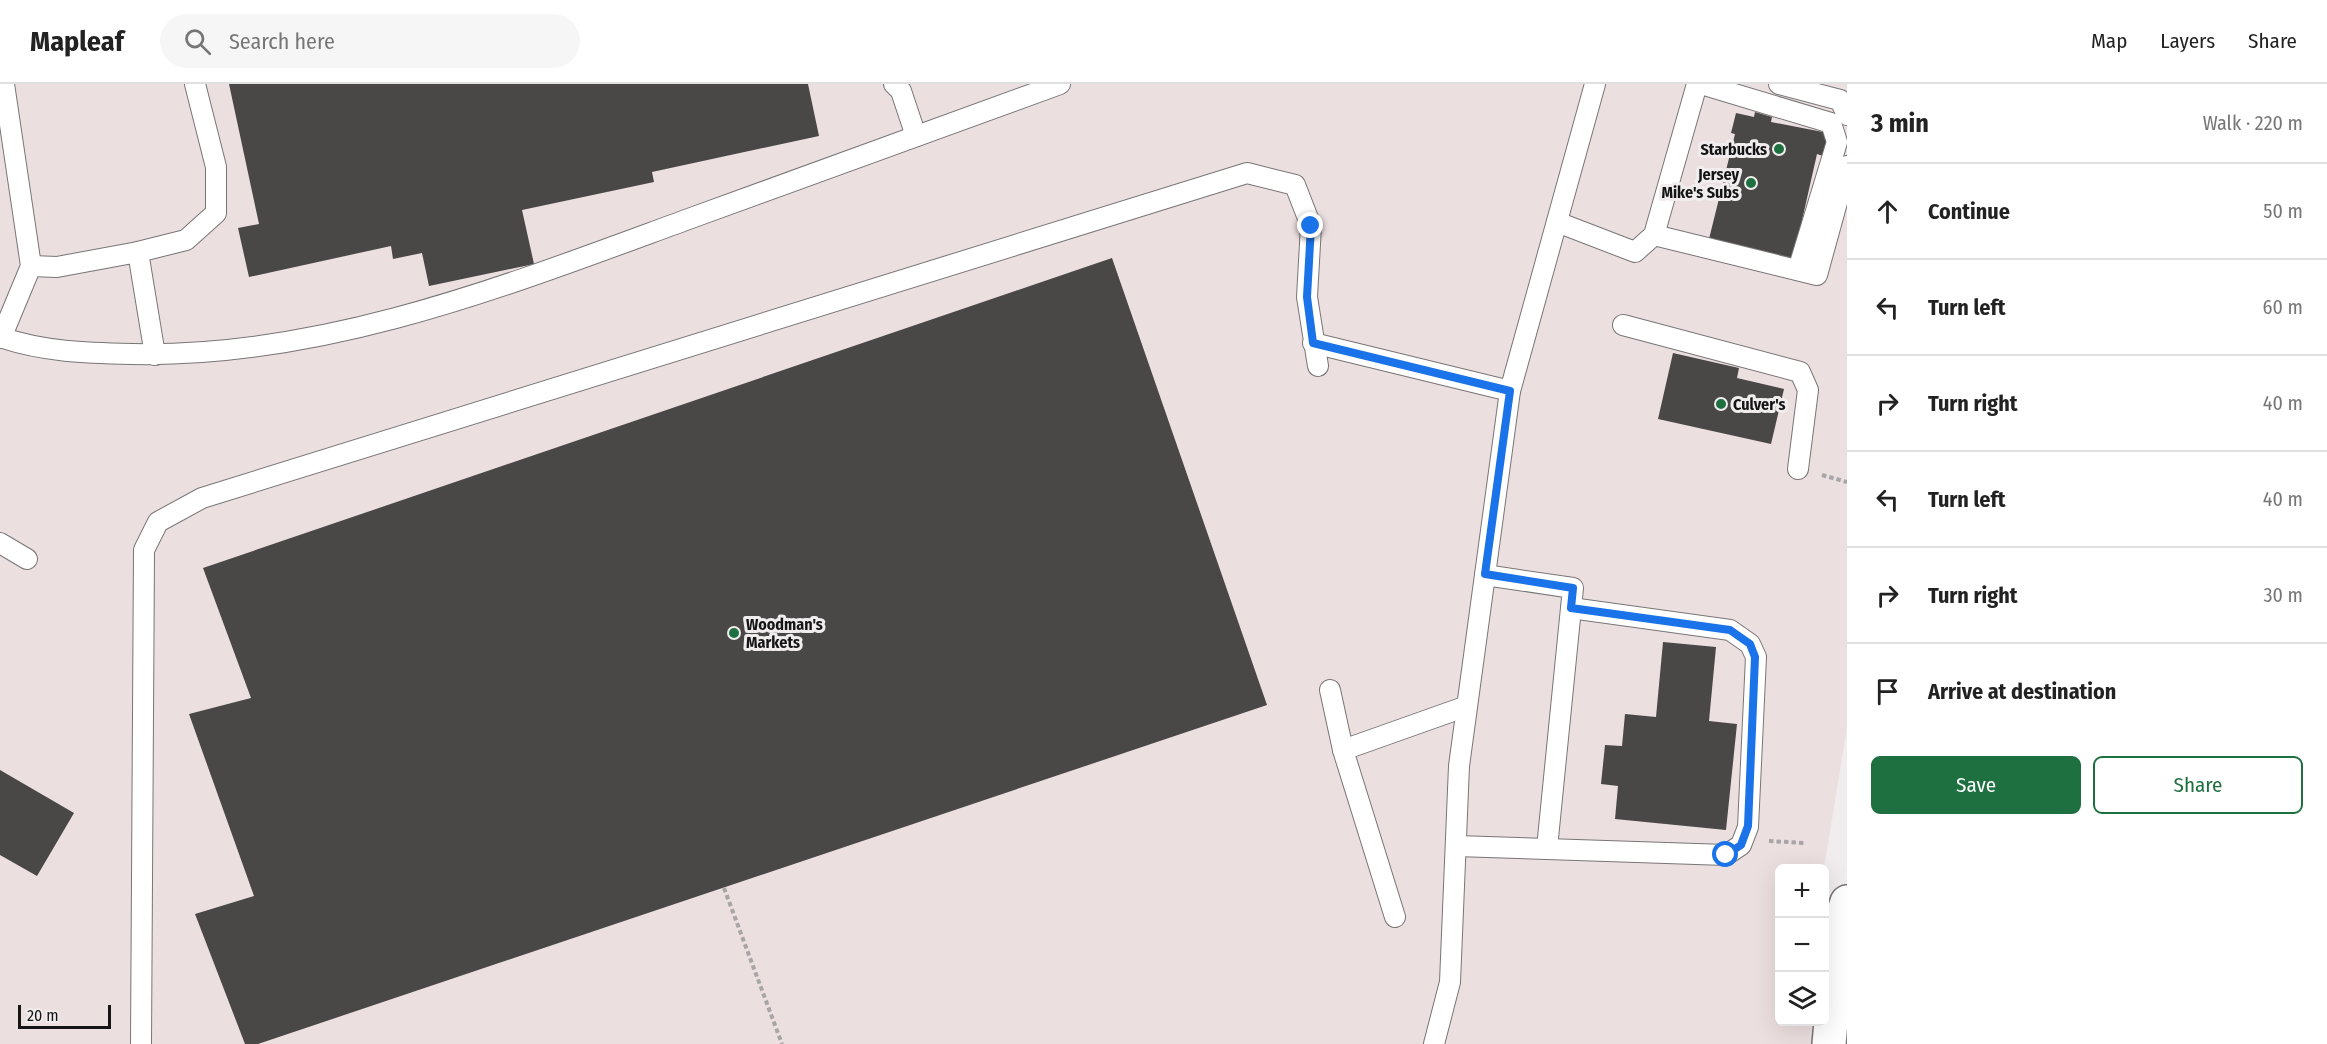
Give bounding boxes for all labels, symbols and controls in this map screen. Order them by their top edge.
search box [160,14,580,68]
text: Mapleaf [30,25,124,58]
icon: search [181,25,214,58]
text: Search here [229,28,335,55]
text: Map [2091,28,2127,54]
text: Layers [2160,28,2215,54]
text: Share [2248,28,2297,54]
text: 3 min [1871,108,1929,139]
text: Walk · 220 m [2203,111,2303,135]
place label: Starbucks [1700,140,1767,159]
marker: Starbucks [1772,142,1786,156]
place label: Jersey Mike's Subs [1661,165,1739,202]
marker: Jersey Mike's Subs [1744,176,1758,190]
icon: ahead [1871,195,1904,228]
text: Continue [1928,198,2010,225]
text: 50 m [2263,199,2303,223]
route end [1297,212,1323,238]
icon: left [1871,291,1904,324]
text: Turn left [1928,294,2006,321]
text: 60 m [2263,295,2303,319]
icon: right [1871,387,1904,420]
text: Turn right [1928,390,2017,417]
text: 40 m [2263,391,2303,415]
place label: Culver's [1733,395,1786,414]
marker: Culver's [1714,397,1728,411]
icon: left [1871,483,1904,516]
text: Turn left [1928,486,2006,513]
text: 40 m [2263,487,2303,511]
icon: right [1871,579,1904,612]
text: Turn right [1928,582,2017,609]
text: 30 m [2263,583,2303,607]
place label: Woodman's Markets [746,615,823,652]
marker: Woodman's Markets [727,626,741,640]
icon: arrive [1871,675,1904,708]
text: Arrive at destination [1928,678,2116,705]
button: Save [1871,756,2081,814]
button: Share [2093,756,2303,814]
route start [1712,841,1738,867]
map controls [1775,864,1829,1026]
button: + [1775,864,1829,918]
button: − [1775,918,1829,972]
button: layers [1775,972,1829,1026]
scale bar [18,1002,111,1030]
text: 20 m [27,1006,58,1025]

